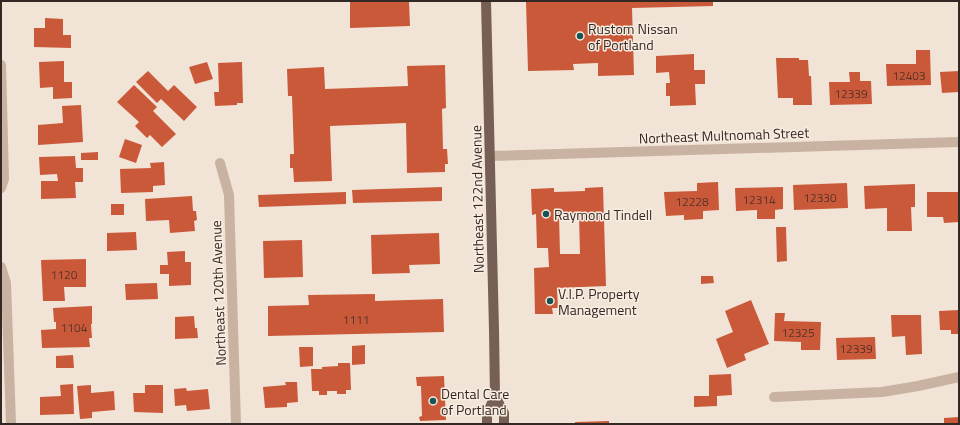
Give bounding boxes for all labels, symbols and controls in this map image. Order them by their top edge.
place label: Rustom Nissan of Portland [588,18,678,55]
marker: Rustom Nissan of Portland [575,31,585,41]
house number: 12403 [892,66,926,85]
house number: 12339 [834,84,868,103]
street label: Northeast Multnomah Street [639,122,810,148]
street label: Northeast 122nd Avenue [465,125,489,273]
house number: 12330 [803,188,837,207]
house number: 12314 [742,190,776,209]
house number: 12228 [675,192,709,211]
place label: Raymond Tindell [554,204,652,225]
marker: Raymond Tindell [541,209,551,219]
street label: Northeast 120th Avenue [205,220,231,366]
house number: 1120 [51,265,78,284]
place label: V.I.P. Property Management [558,283,640,320]
marker: V.I.P. Property Management [545,296,555,306]
house number: 1111 [343,310,369,329]
house number: 1104 [61,318,88,337]
house number: 12325 [781,323,815,342]
house number: 12339 [839,339,873,358]
place label: Dental Care of Portland [441,383,509,420]
marker: Dental Care of Portland [428,396,438,406]

